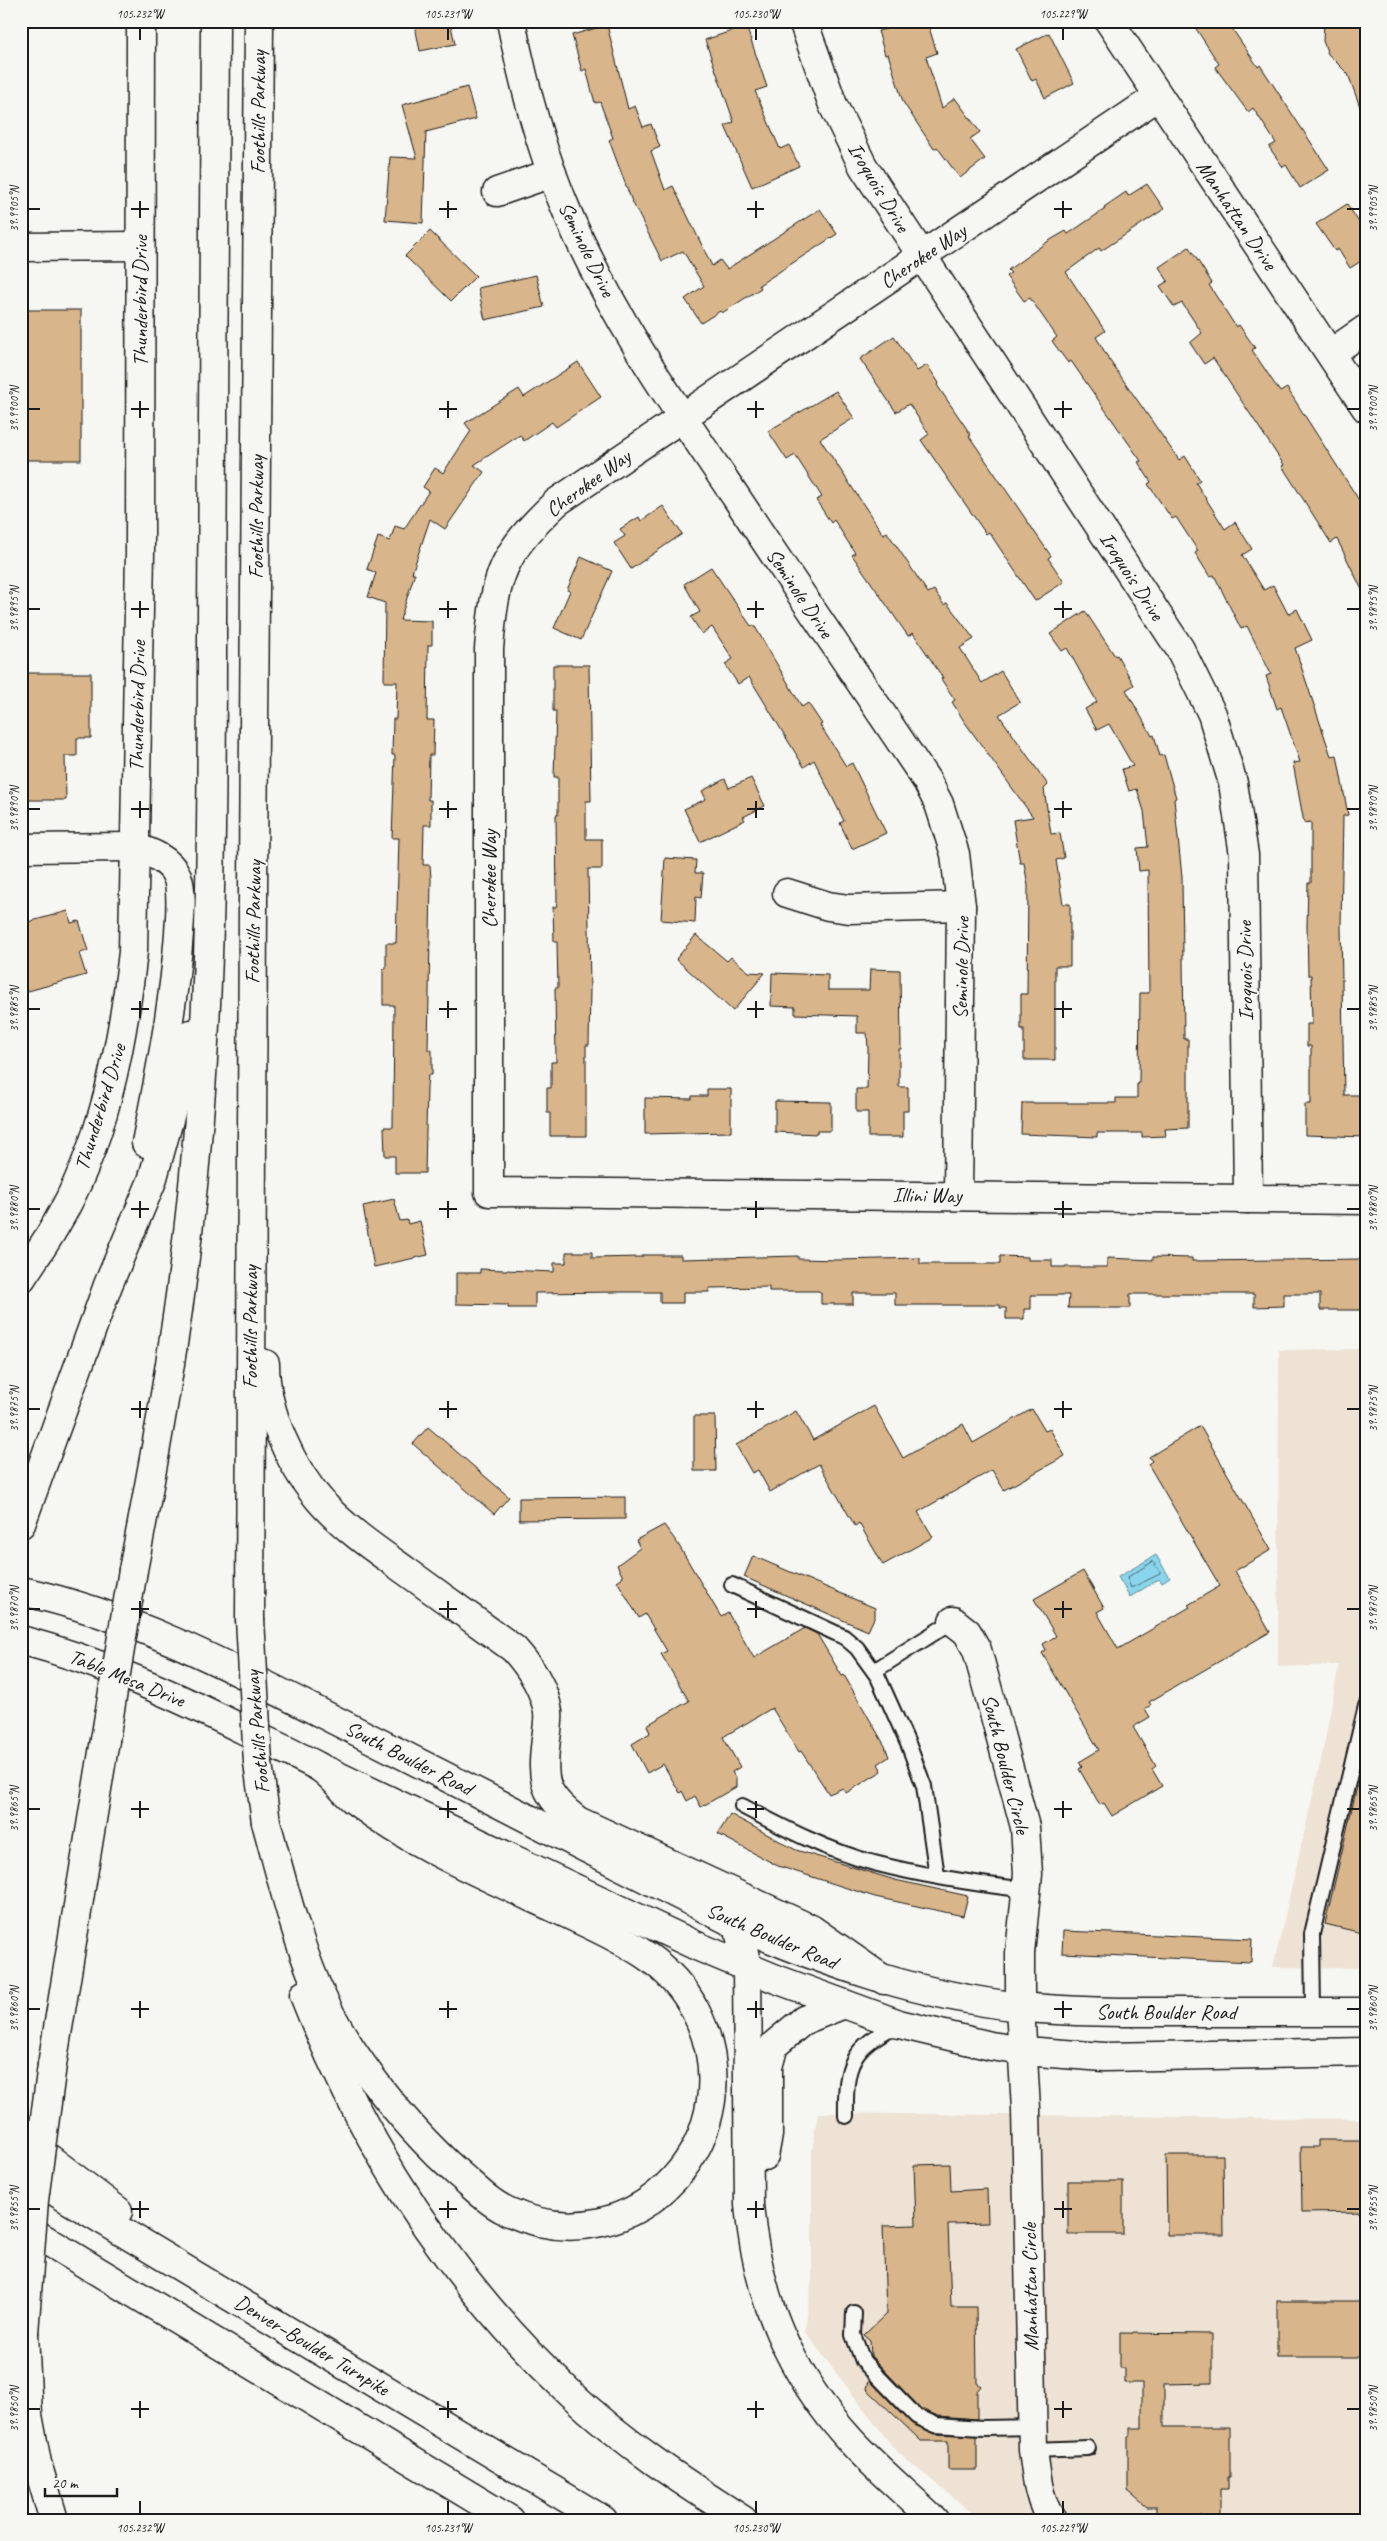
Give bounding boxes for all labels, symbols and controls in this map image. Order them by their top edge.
text: 105.232°W [117,6,166,22]
text: 105.231°W [425,6,474,22]
text: 105.230°W [733,6,782,22]
text: 105.229°W [1040,6,1089,22]
street label: Foothills Parkway [245,48,271,174]
street label: Iroquois Drive [842,137,917,238]
street label: Manhattan Drive [1191,155,1284,276]
text: 39.9905°N [6,185,22,232]
text: 39.9905°N [1365,185,1381,232]
street label: Seminole Drive [553,197,622,302]
street label: Cherokee Way [875,217,973,294]
street label: Thunderbird Drive [127,234,153,367]
text: 39.9900°N [6,385,22,432]
text: 39.9900°N [1365,385,1381,432]
street label: Cherokee Way [540,442,637,522]
street label: Foothills Parkway [243,453,269,579]
street label: Iroquois Drive [1094,527,1171,626]
street label: Seminole Drive [761,543,840,644]
text: 39.9895°N [6,585,22,632]
text: 39.9895°N [1365,585,1381,632]
street label: Thunderbird Drive [123,639,151,772]
text: 39.9890°N [6,785,22,832]
text: 39.9890°N [1365,785,1381,832]
street label: Cherokee Way [476,828,502,928]
street label: Foothills Parkway [239,858,267,984]
street label: Seminole Drive [947,915,975,1019]
street label: Iroquois Drive [1231,920,1259,1021]
text: 39.9885°N [6,985,22,1032]
text: 39.9885°N [1365,985,1381,1032]
street label: Thunderbird Drive [68,1039,132,1173]
street label: Illini Way [892,1182,963,1208]
text: 39.9880°N [6,1185,22,1232]
text: 39.9880°N [1365,1185,1381,1232]
street label: Foothills Parkway [237,1263,263,1389]
text: 39.9875°N [6,1385,22,1432]
text: 39.9875°N [1365,1385,1381,1432]
text: 39.9870°N [6,1585,22,1632]
text: 39.9870°N [1365,1585,1381,1632]
street label: Table Mesa Drive [65,1643,190,1713]
street label: Foothills Parkway [239,1668,275,1795]
street label: South Boulder Circle [976,1691,1036,1839]
street label: South Boulder Road [341,1715,480,1803]
text: 39.9865°N [6,1785,22,1832]
text: 39.9865°N [1365,1785,1381,1832]
street label: South Boulder Road [703,1897,844,1976]
text: 39.9860°N [6,1985,22,2032]
text: 39.9860°N [1365,1985,1381,2032]
street label: South Boulder Road [1096,1999,1239,2025]
text: 39.9855°N [6,2185,22,2232]
text: 39.9855°N [1365,2185,1381,2232]
street label: Manhattan Circle [1016,2222,1044,2351]
street label: Denver–Boulder Turnpike [230,2289,395,2402]
text: 39.9850°N [6,2385,22,2432]
text: 39.9850°N [1365,2385,1381,2432]
scale bar [45,2466,118,2498]
text: 20 m [52,2474,79,2493]
text: 105.232°W [117,2520,166,2536]
text: 105.231°W [425,2520,474,2536]
text: 105.230°W [733,2520,782,2536]
text: 105.229°W [1040,2520,1089,2536]

